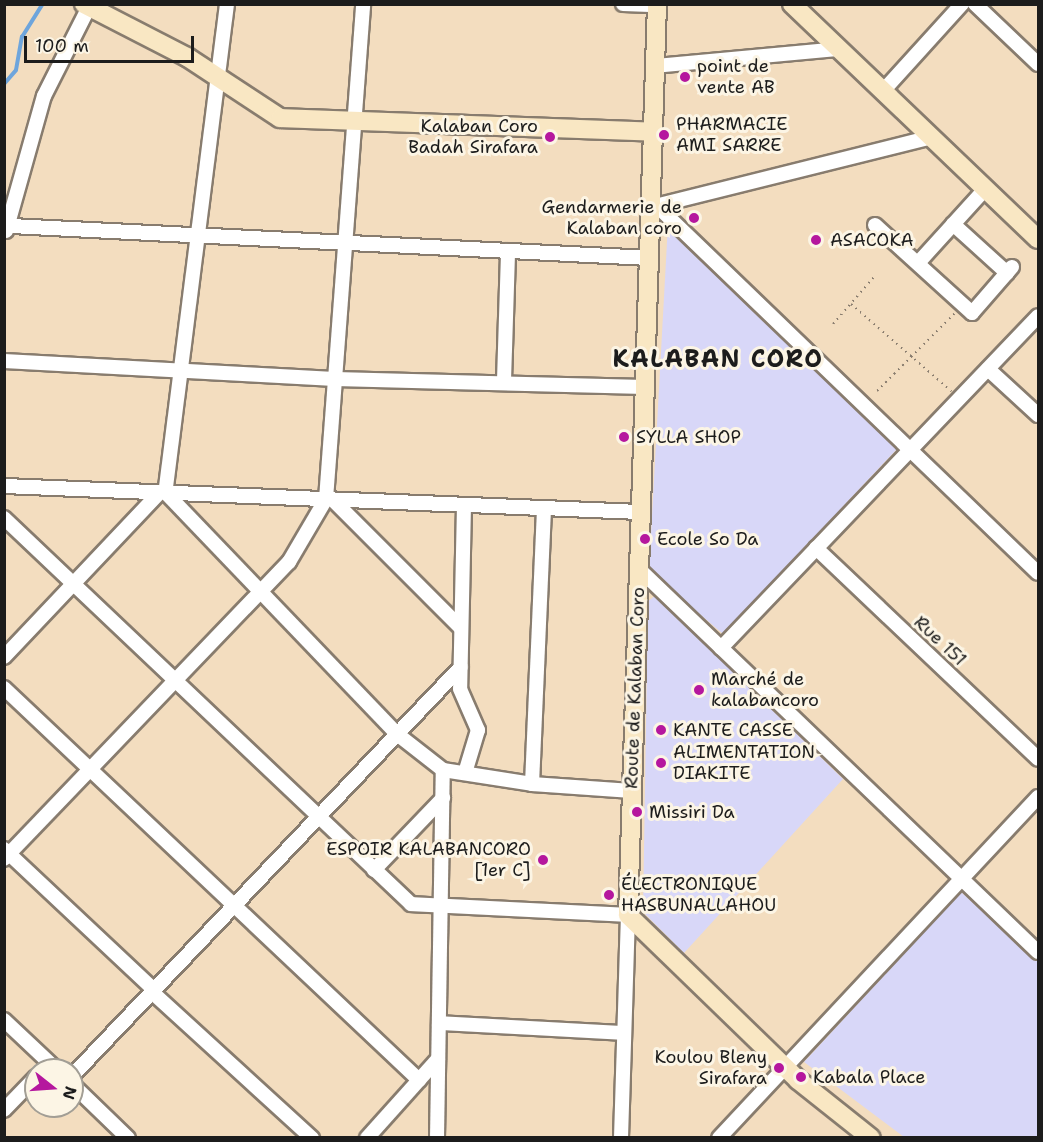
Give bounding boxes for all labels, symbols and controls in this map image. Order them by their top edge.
scale bar [27,24,196,62]
text: 100 m [35,34,89,58]
place label: point de vente AB [697,56,775,98]
marker: point de vente AB [678,70,692,84]
place label: PHARMACIE AMI SARRE [676,114,788,156]
place label: Kalaban Coro Badah Sirafara [408,116,538,158]
marker: PHARMACIE AMI SARRE [657,128,671,142]
marker: Kalaban Coro Badah Sirafara [543,130,557,144]
place label: Gendarmerie de Kalaban coro [541,197,682,240]
marker: Gendarmerie de Kalaban coro [687,211,701,225]
place label: ASACOKA [830,229,914,251]
marker: ASACOKA [807,231,825,249]
district label: KALABAN CORO [613,346,823,374]
place label: SYLLA SHOP [636,426,741,448]
marker: SYLLA SHOP [617,430,631,444]
place label: Ecole So Da [657,528,758,550]
marker: Ecole So Da [638,532,652,546]
street label: Route de Kalaban Coro [621,587,649,789]
street label: Rue 151 [909,611,971,671]
place label: Marché de kalabancoro [711,669,819,712]
marker: Marché de kalabancoro [692,683,706,697]
place label: KANTE CASSE [673,719,793,741]
marker: KANTE CASSE [654,723,668,737]
place label: ALIMENTATION DIAKITE [673,742,815,784]
marker: ALIMENTATION DIAKITE [654,756,668,770]
place label: Missiri Da [649,801,735,823]
marker: Missiri Da [630,805,644,819]
place label: ESPOIR KALABANCORO [1er C] [326,839,531,882]
marker: ESPOIR KALABANCORO [1er C] [536,853,550,867]
place label: ÉLECTRONIQUE HASBUNALLAHOU [621,874,776,916]
marker: ÉLECTRONIQUE HASBUNALLAHOU [602,888,616,902]
place label: Koulou Bleny Sirafara [655,1047,767,1090]
north arrow [24,1058,84,1118]
marker: Koulou Bleny Sirafara [772,1061,786,1075]
place label: Kabala Place [813,1066,926,1088]
marker: Kabala Place [794,1070,808,1084]
text: N [58,1084,82,1102]

